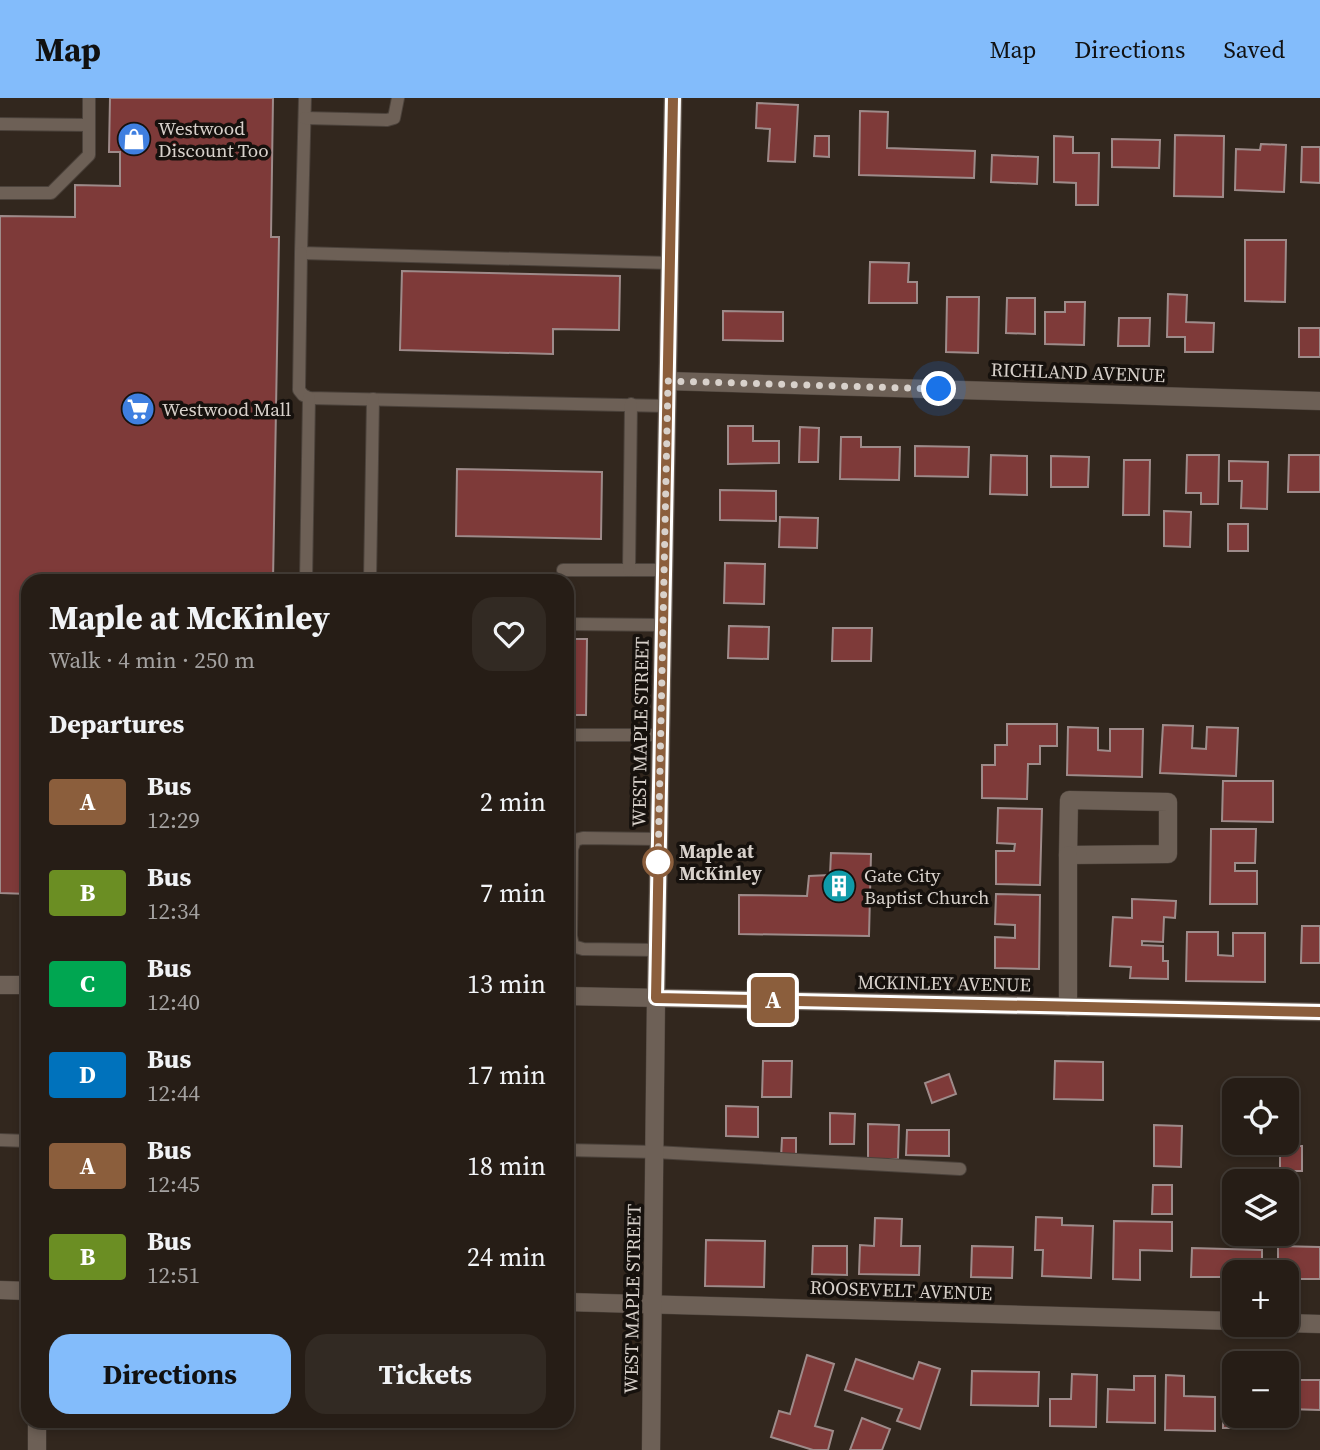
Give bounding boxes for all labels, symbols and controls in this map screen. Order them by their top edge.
text: Map [35,27,101,72]
text: Map [989,33,1036,66]
text: Directions [1074,33,1185,66]
text: Saved [1223,33,1285,66]
place label: Westwood Discount Too [158,115,269,163]
shop icon: Westwood Discount Too [115,120,153,158]
street label: RICHLAND AVENUE [990,356,1166,388]
your location [921,371,956,406]
supermarket icon: Westwood Mall [119,390,157,428]
place label: Westwood Mall [162,396,292,422]
text: Maple at McKinley [49,595,330,640]
button: heart [472,597,546,671]
street label: WEST MAPLE STREET [625,636,655,827]
text: Walk · 4 min · 250 m [49,644,255,676]
text: Departures [49,706,184,742]
text: Bus [147,768,191,804]
text: 2 min [480,784,546,820]
text: A [79,785,96,818]
text: 12:29 [147,804,200,836]
place label: Maple at McKinley [679,838,763,886]
marker: Maple at McKinley [643,847,673,877]
text: Bus [147,859,191,895]
place label: Gate City Baptist Church [864,862,990,910]
building icon: Gate City Baptist Church [820,867,858,905]
text: 7 min [480,875,546,911]
text: B [80,876,95,909]
text: 12:34 [147,895,200,927]
text: Bus [147,950,191,986]
text: 13 min [467,966,546,1002]
text: C [80,967,95,1000]
street label: MCKINLEY AVENUE [857,968,1031,998]
line badge: A [750,977,796,1023]
text: A [765,983,781,1016]
text: 12:40 [147,986,200,1018]
text: Bus [147,1041,191,1077]
text: 17 min [467,1057,546,1093]
text: D [79,1058,96,1091]
text: 12:44 [147,1077,200,1109]
map controls [1222,1078,1299,1428]
button: locate [1222,1078,1299,1155]
text: Bus [147,1132,191,1168]
text: 18 min [467,1148,546,1184]
text: A [79,1149,96,1182]
text: 12:45 [147,1168,200,1200]
button: layers [1222,1169,1299,1246]
street label: WEST MAPLE STREET [617,1203,647,1394]
text: Bus [147,1223,191,1259]
text: 24 min [467,1239,546,1275]
text: B [80,1240,95,1273]
text: 12:51 [147,1259,200,1291]
button: + [1222,1260,1299,1337]
street label: ROOSEVELT AVENUE [809,1274,993,1306]
button: Directions [49,1334,291,1414]
button: Tickets [305,1334,546,1414]
button: − [1222,1351,1299,1428]

